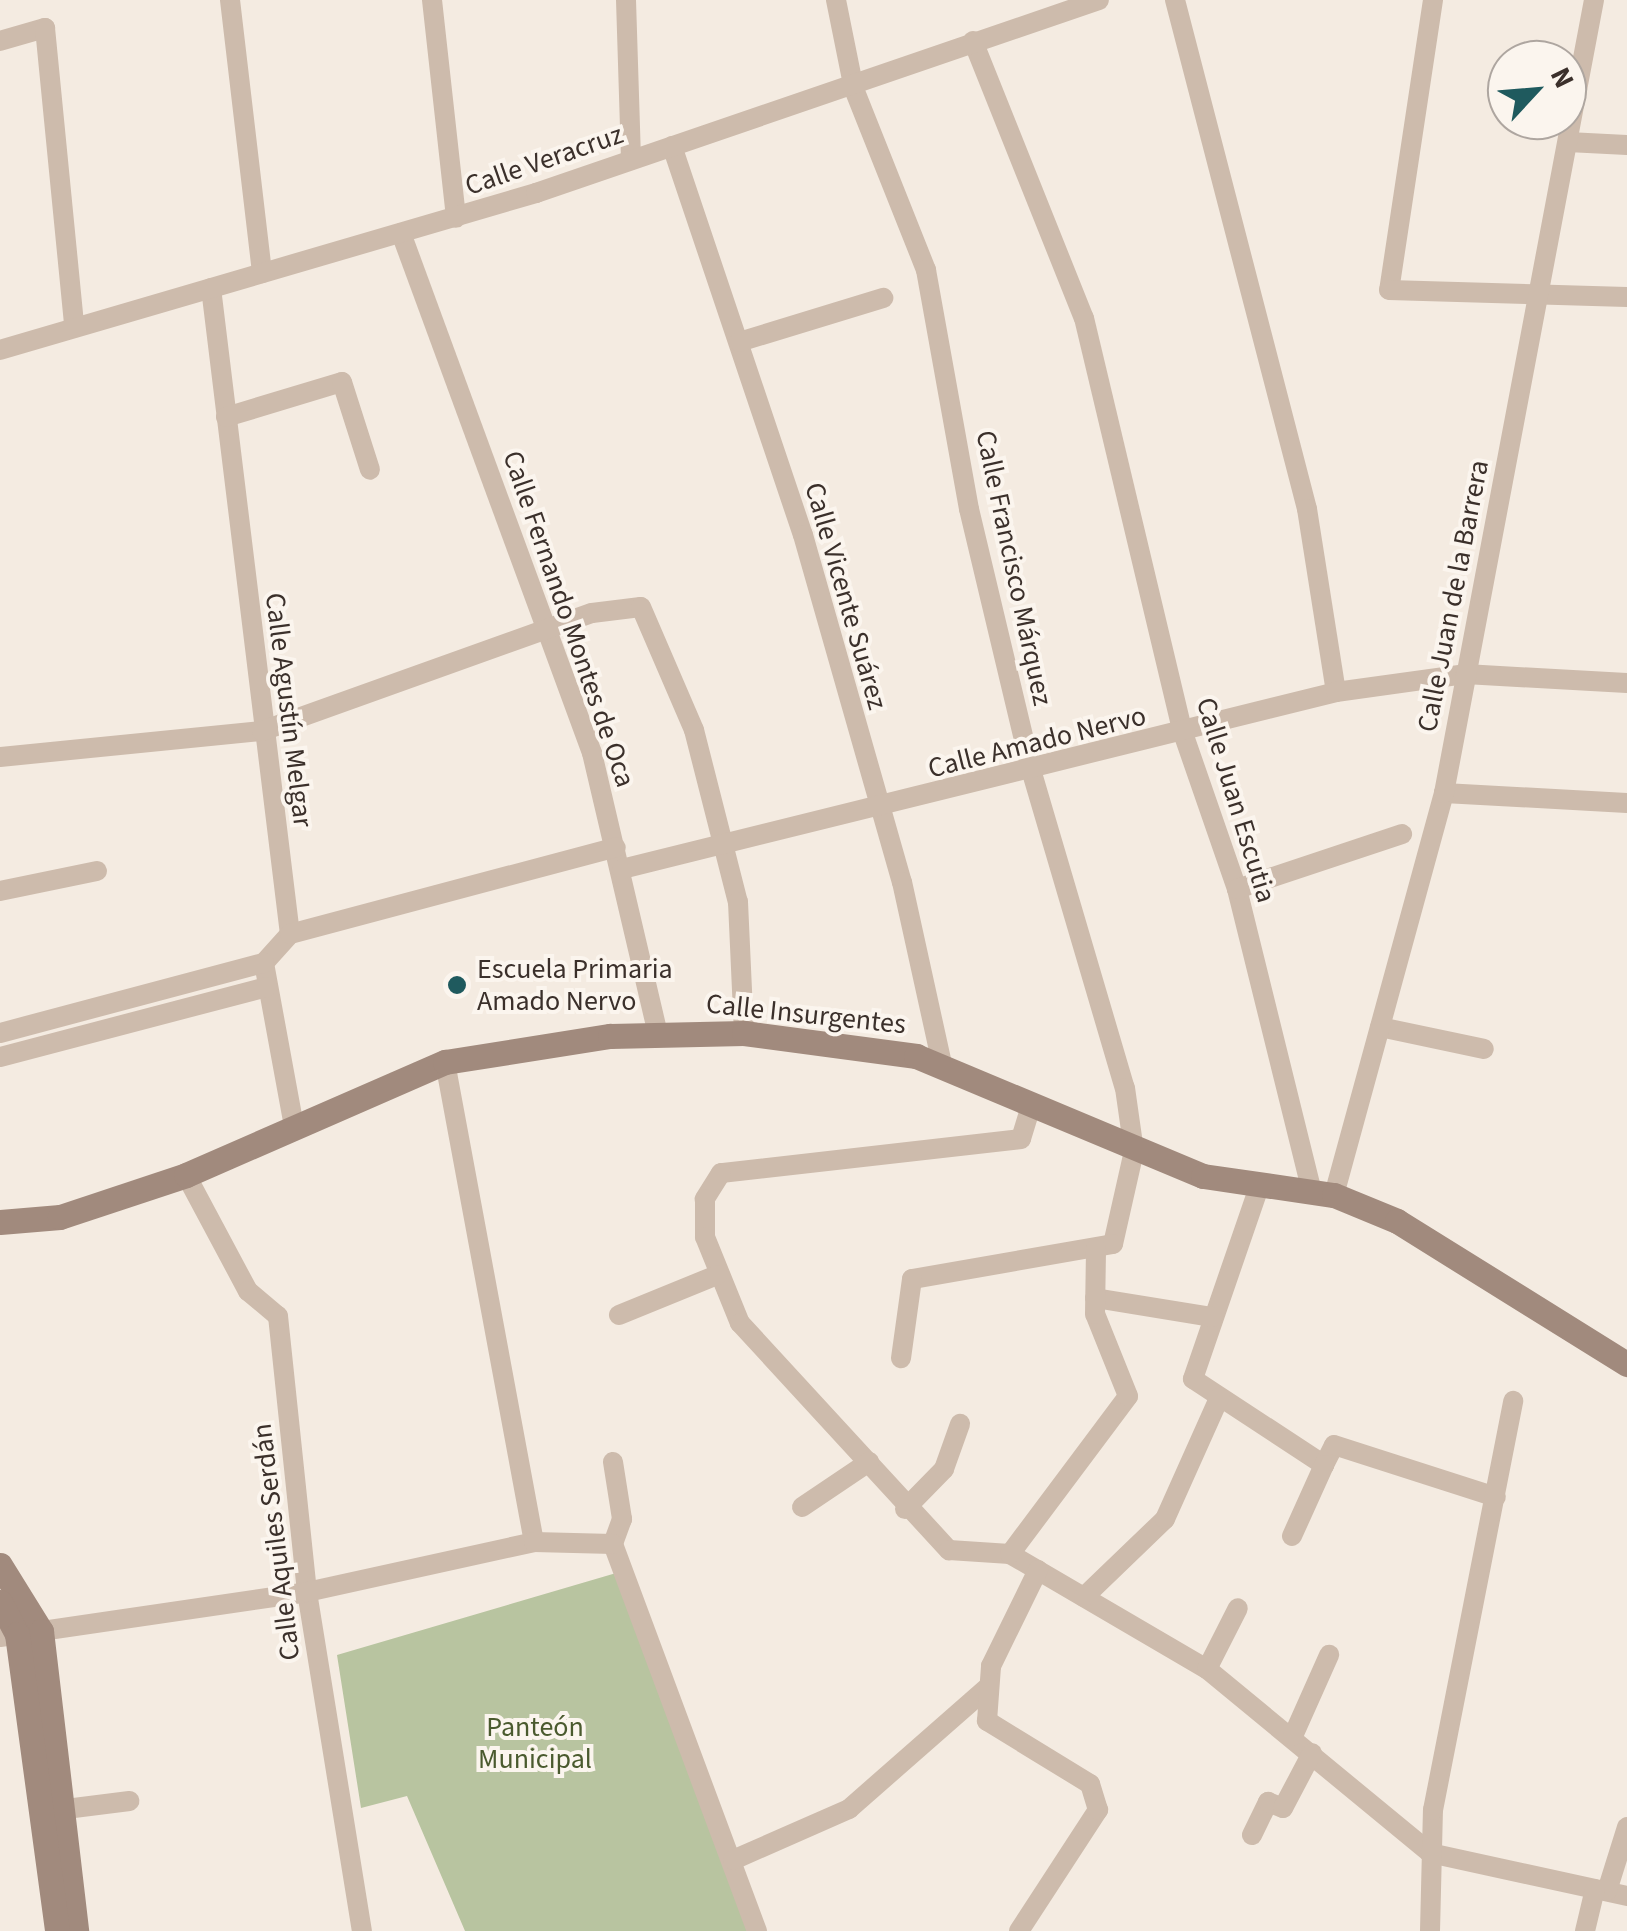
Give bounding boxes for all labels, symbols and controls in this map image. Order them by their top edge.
north arrow [1487,40,1587,140]
text: N [1540,61,1584,95]
street label: Calle Veracruz [461,117,627,203]
street label: Calle Francisco Márquez [968,427,1060,709]
street label: Calle Fernando Montes de Oca [496,446,642,792]
street label: Calle Juan de la Barrera [1410,457,1496,735]
street label: Calle Vicente Suárez [798,479,894,713]
street label: Calle Agustín Melgar [258,591,320,829]
street label: Calle Juan Escutia [1189,693,1283,907]
street label: Calle Amado Nervo [925,699,1149,785]
place label: Escuela Primaria Amado Nervo [477,952,673,1018]
marker: Escuela Primaria Amado Nervo [446,974,468,996]
street label: Calle Insurgentes [705,987,907,1041]
street label: Calle Aquiles Serdán [245,1422,307,1662]
park label: Panteón Municipal [478,1710,592,1776]

